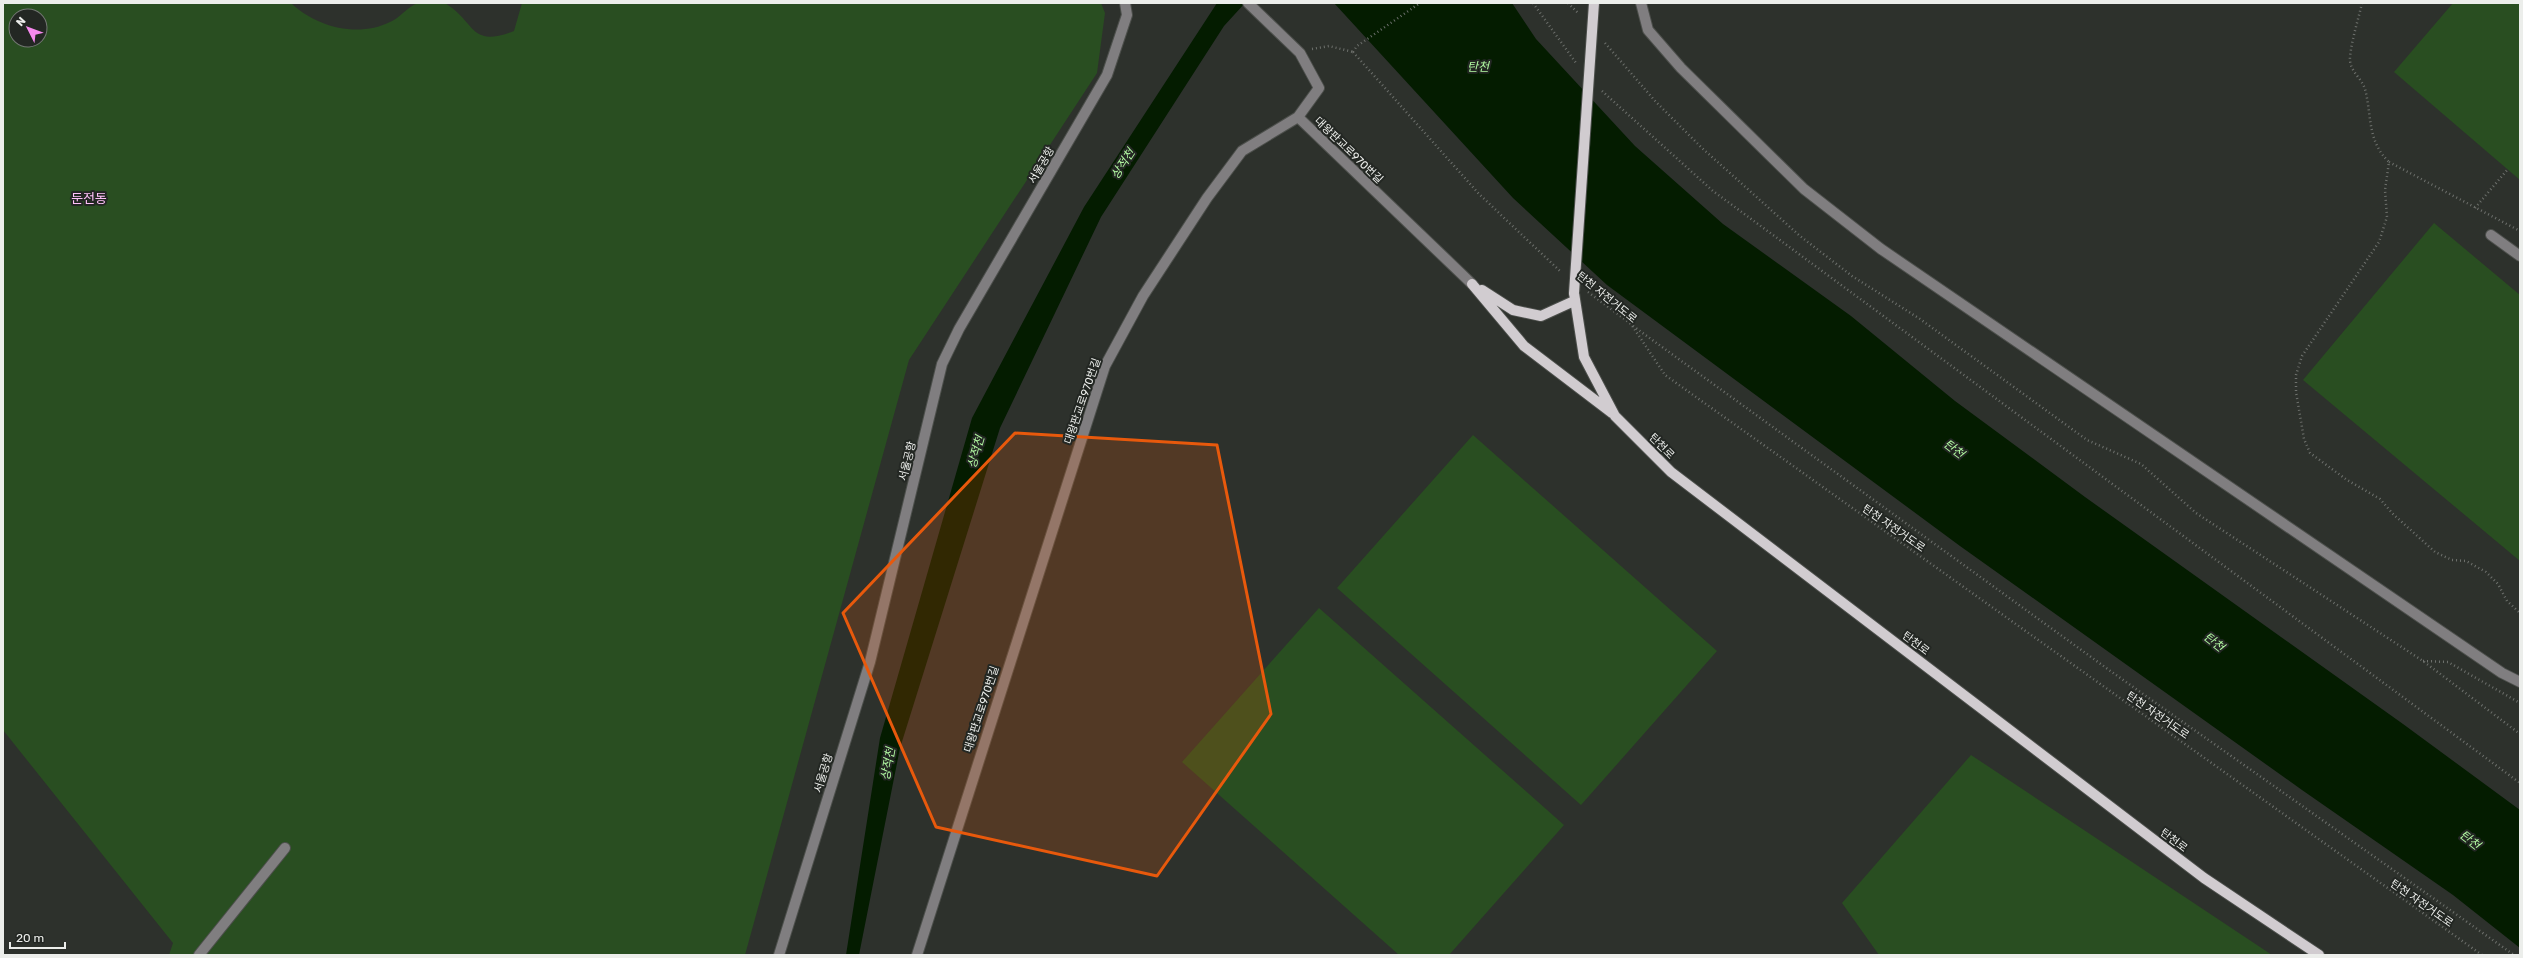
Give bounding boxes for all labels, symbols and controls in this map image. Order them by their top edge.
north arrow [8,8,48,48]
text: N [13,14,28,29]
water label: 탄천 [1467,60,1491,74]
street label: 대왕판교로970번길 [1312,114,1386,186]
street label: 서울공항 [1026,144,1057,186]
water label: 상적천 [1108,145,1139,182]
district label: 둔전동 [71,191,107,206]
street label: 탄천 자전거도로 [1574,269,1639,326]
street label: 대왕판교로970번길 [1062,356,1103,446]
street label: 탄천로 [1646,431,1677,462]
water label: 상적천 [965,432,988,470]
water label: 탄천 [1941,437,1969,462]
street label: 서울공항 [896,440,919,482]
street label: 탄천 자전거도로 [1860,502,1928,555]
street label: 탄천로 [1900,629,1932,658]
water label: 탄천 [2201,630,2229,656]
street label: 대왕판교로970번길 [961,664,1002,754]
street label: 탄천 자전거도로 [2124,689,2192,742]
water label: 상적천 [878,745,898,782]
street label: 서울공항 [811,752,836,794]
street label: 탄천로 [2158,826,2190,855]
water label: 탄천 [2457,828,2485,854]
street label: 탄천 자전거도로 [2388,877,2456,930]
scale bar [10,924,65,950]
text: 20 m [16,931,44,945]

